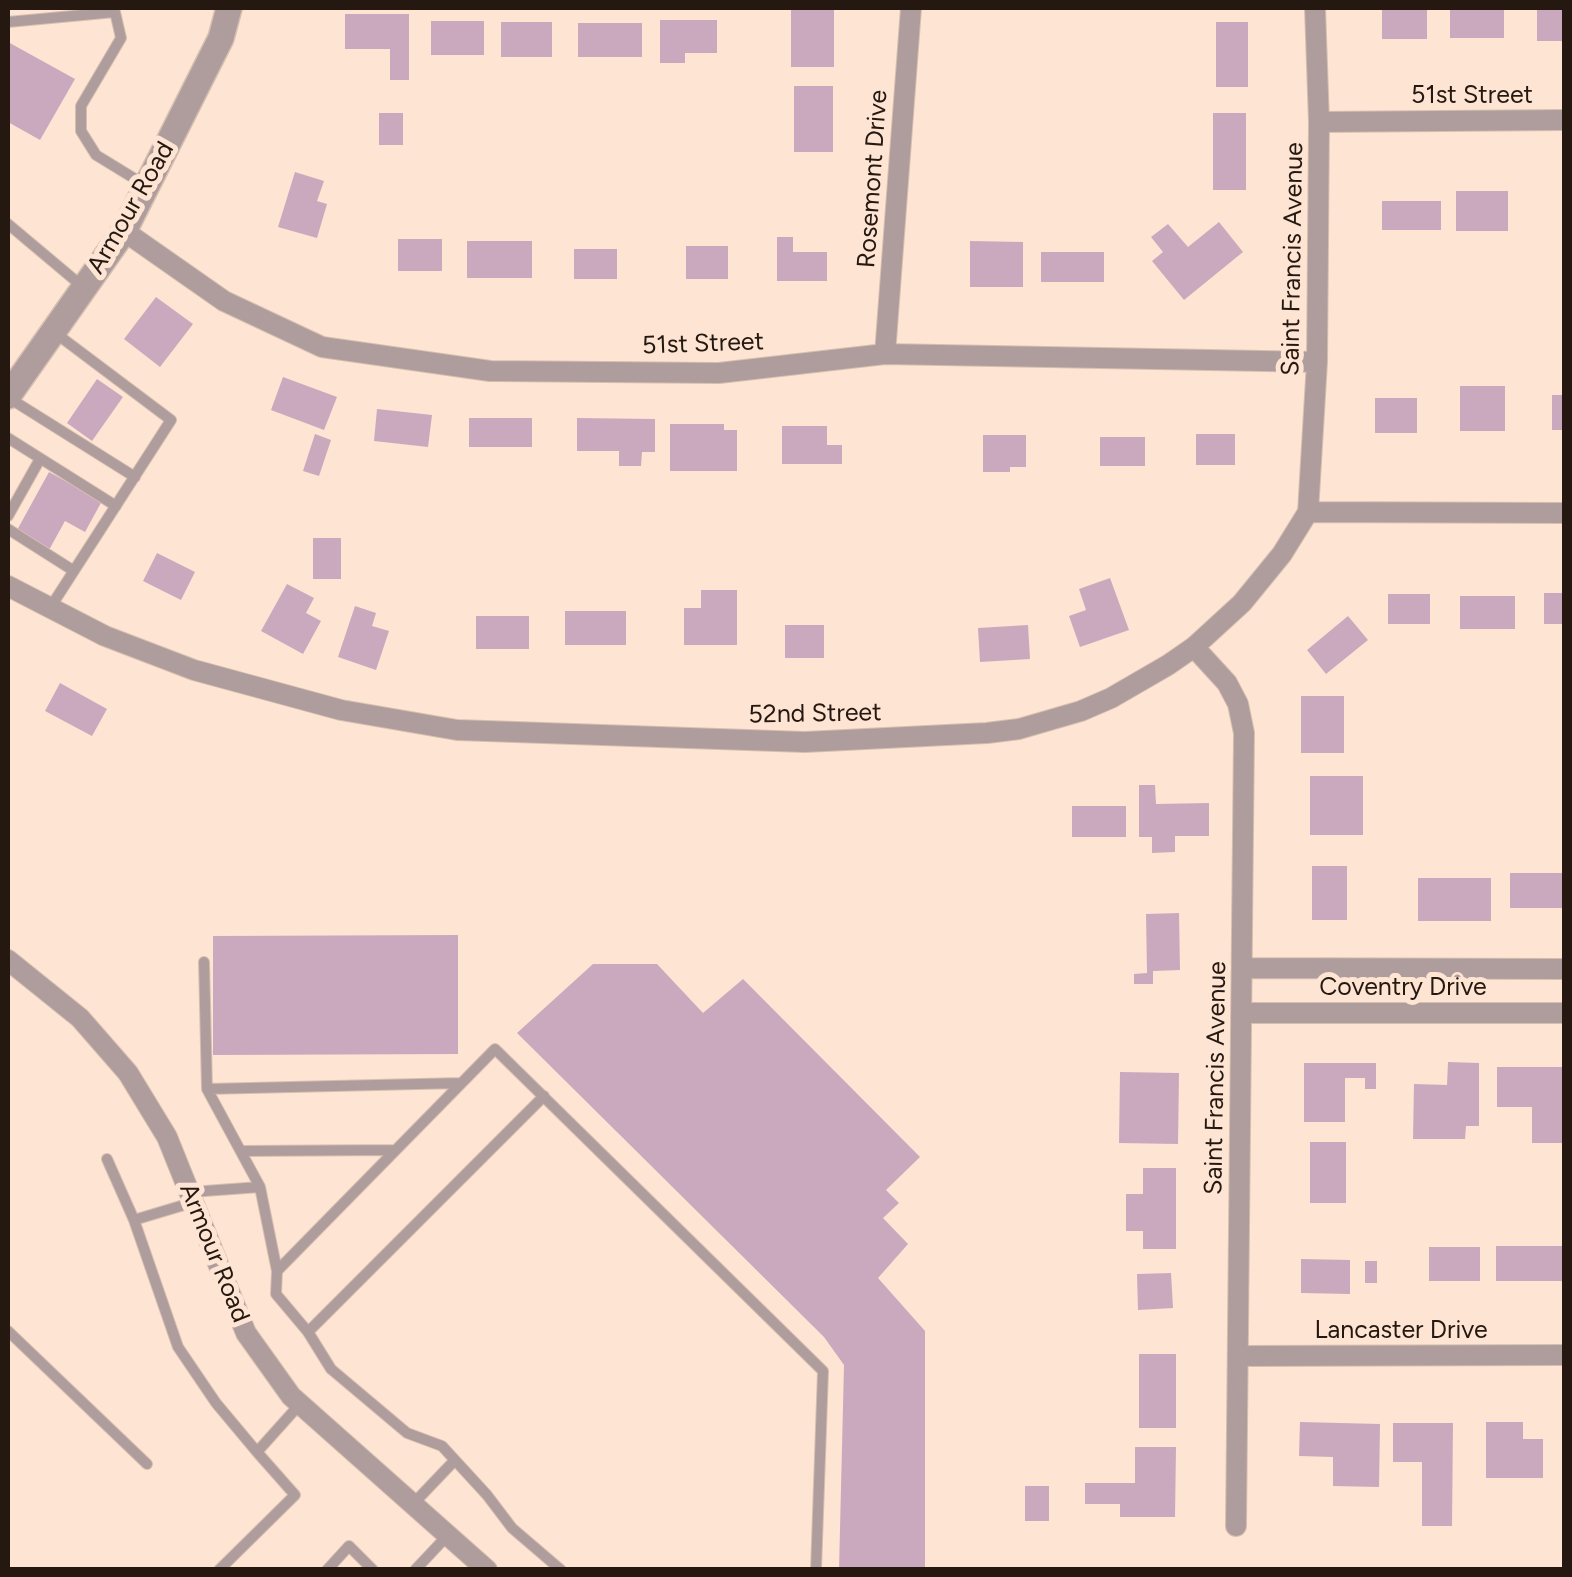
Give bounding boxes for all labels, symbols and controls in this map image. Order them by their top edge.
street label: 51st Street [1411,81,1533,111]
street label: Rosemont Drive [852,89,894,269]
street label: Armour Road [81,137,181,279]
street label: Saint Francis Avenue [1276,142,1310,376]
street label: 51st Street [642,327,764,361]
street label: 52nd Street [748,698,882,730]
street label: Saint Francis Avenue [1199,961,1233,1195]
street label: Coventry Drive [1319,973,1487,1003]
street label: Armour Road [173,1179,255,1327]
street label: Lancaster Drive [1314,1316,1488,1346]

